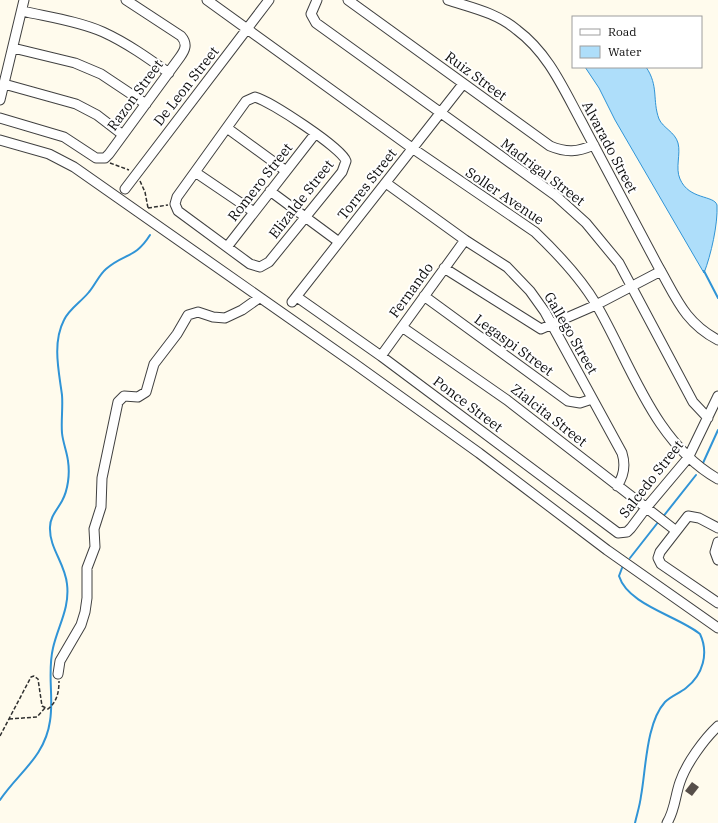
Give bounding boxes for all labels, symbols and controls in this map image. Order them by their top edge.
legend [572,16,702,68]
text: Road [608,24,637,39]
street label: De Leon Street [149,43,223,129]
text: Water [608,44,642,59]
street label: Ruiz Street [442,48,510,105]
street label: Razon Street [103,56,167,134]
street label: Alvarado Street [578,98,642,196]
street label: Madrigal Street [497,134,589,210]
street label: Romero Street [224,139,296,225]
street label: Torres Street [334,145,401,223]
street label: Elizalde Street [265,156,337,242]
street label: Soller Avenue [462,163,548,229]
street label: Fernando [385,259,437,321]
street label: Gallego Street [540,289,602,377]
street label: Legaspi Street [471,310,557,380]
street label: Ponce Street [430,372,506,436]
street label: Zialcita Street [507,380,591,450]
street label: Salcedo Street [615,436,687,521]

